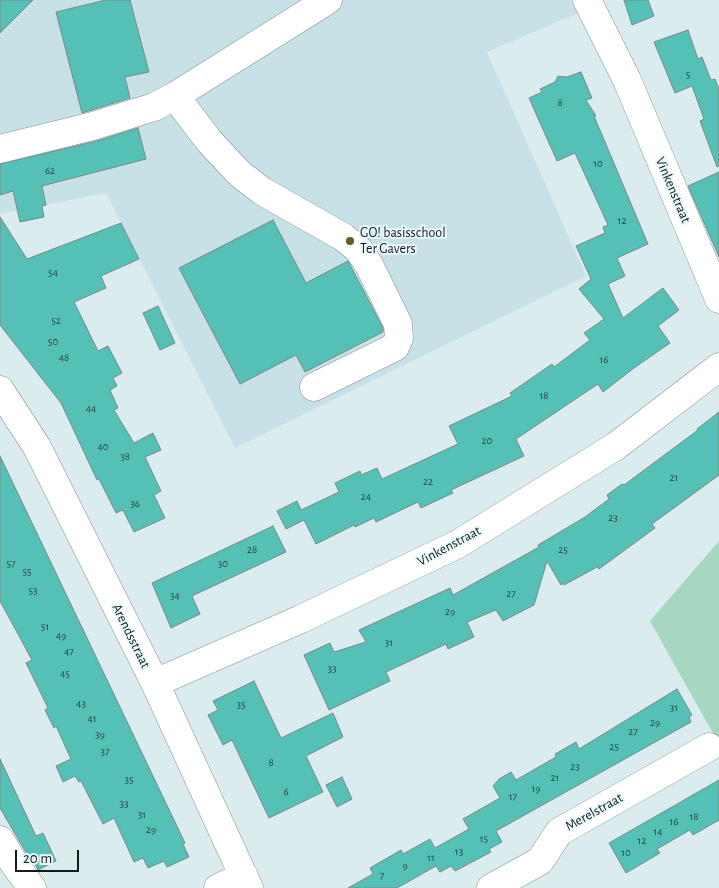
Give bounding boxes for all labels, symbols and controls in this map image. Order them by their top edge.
house number: 5 [686,68,690,82]
house number: 8 [557,96,563,110]
street label: Vinkenstraat [652,155,694,225]
house number: 10 [593,157,603,171]
house number: 62 [45,164,55,178]
house number: 12 [618,214,626,228]
place label: GO! basisschool Ter Gavers [360,225,446,258]
marker: GO! basisschool Ter Gavers [344,235,356,247]
house number: 54 [48,266,58,280]
house number: 52 [51,314,61,328]
house number: 50 [48,335,58,349]
house number: 48 [59,351,69,365]
house number: 16 [600,353,608,367]
house number: 18 [540,389,548,403]
house number: 44 [86,402,96,416]
house number: 20 [482,434,492,448]
house number: 40 [97,440,109,454]
house number: 38 [120,450,130,464]
house number: 21 [670,471,678,485]
house number: 22 [423,475,433,489]
house number: 24 [361,490,371,504]
house number: 36 [130,497,140,511]
house number: 23 [608,511,618,525]
street label: Vinkenstraat [414,522,484,570]
house number: 28 [247,543,257,557]
house number: 25 [558,543,568,557]
house number: 57 [6,557,16,571]
house number: 30 [218,557,228,571]
house number: 55 [22,565,32,579]
house number: 53 [28,584,38,598]
house number: 27 [506,587,516,601]
house number: 34 [170,589,180,603]
street label: Arendsstraat [108,601,154,671]
house number: 29 [445,605,455,619]
house number: 51 [41,620,49,634]
house number: 49 [56,629,66,643]
house number: 31 [385,636,393,650]
house number: 47 [64,645,74,659]
house number: 33 [327,662,337,676]
house number: 45 [60,667,70,681]
house number: 43 [76,697,86,711]
house number: 35 [236,698,246,712]
house number: 31 [670,701,678,715]
house number: 41 [87,712,97,726]
house number: 29 [650,716,660,730]
house number: 27 [628,725,638,739]
house number: 39 [95,728,105,742]
house number: 25 [609,740,619,754]
house number: 37 [100,745,110,759]
house number: 8 [268,756,274,770]
house number: 23 [570,760,580,774]
house number: 21 [551,771,559,785]
house number: 35 [124,773,134,787]
house number: 19 [532,782,540,796]
house number: 6 [283,785,289,799]
street label: Merelstraat [562,789,626,835]
house number: 17 [509,790,517,804]
house number: 33 [119,797,129,811]
house number: 31 [138,808,146,822]
house number: 18 [690,810,698,824]
house number: 16 [670,815,678,829]
house number: 29 [146,823,156,837]
house number: 14 [653,825,663,839]
house number: 15 [480,832,488,846]
house number: 12 [638,834,646,848]
scale bar [18,840,81,872]
house number: 13 [455,845,463,859]
house number: 10 [621,846,631,860]
text: 20 m [23,851,52,866]
house number: 11 [427,851,435,865]
house number: 9 [402,859,408,873]
house number: 7 [380,869,384,883]

